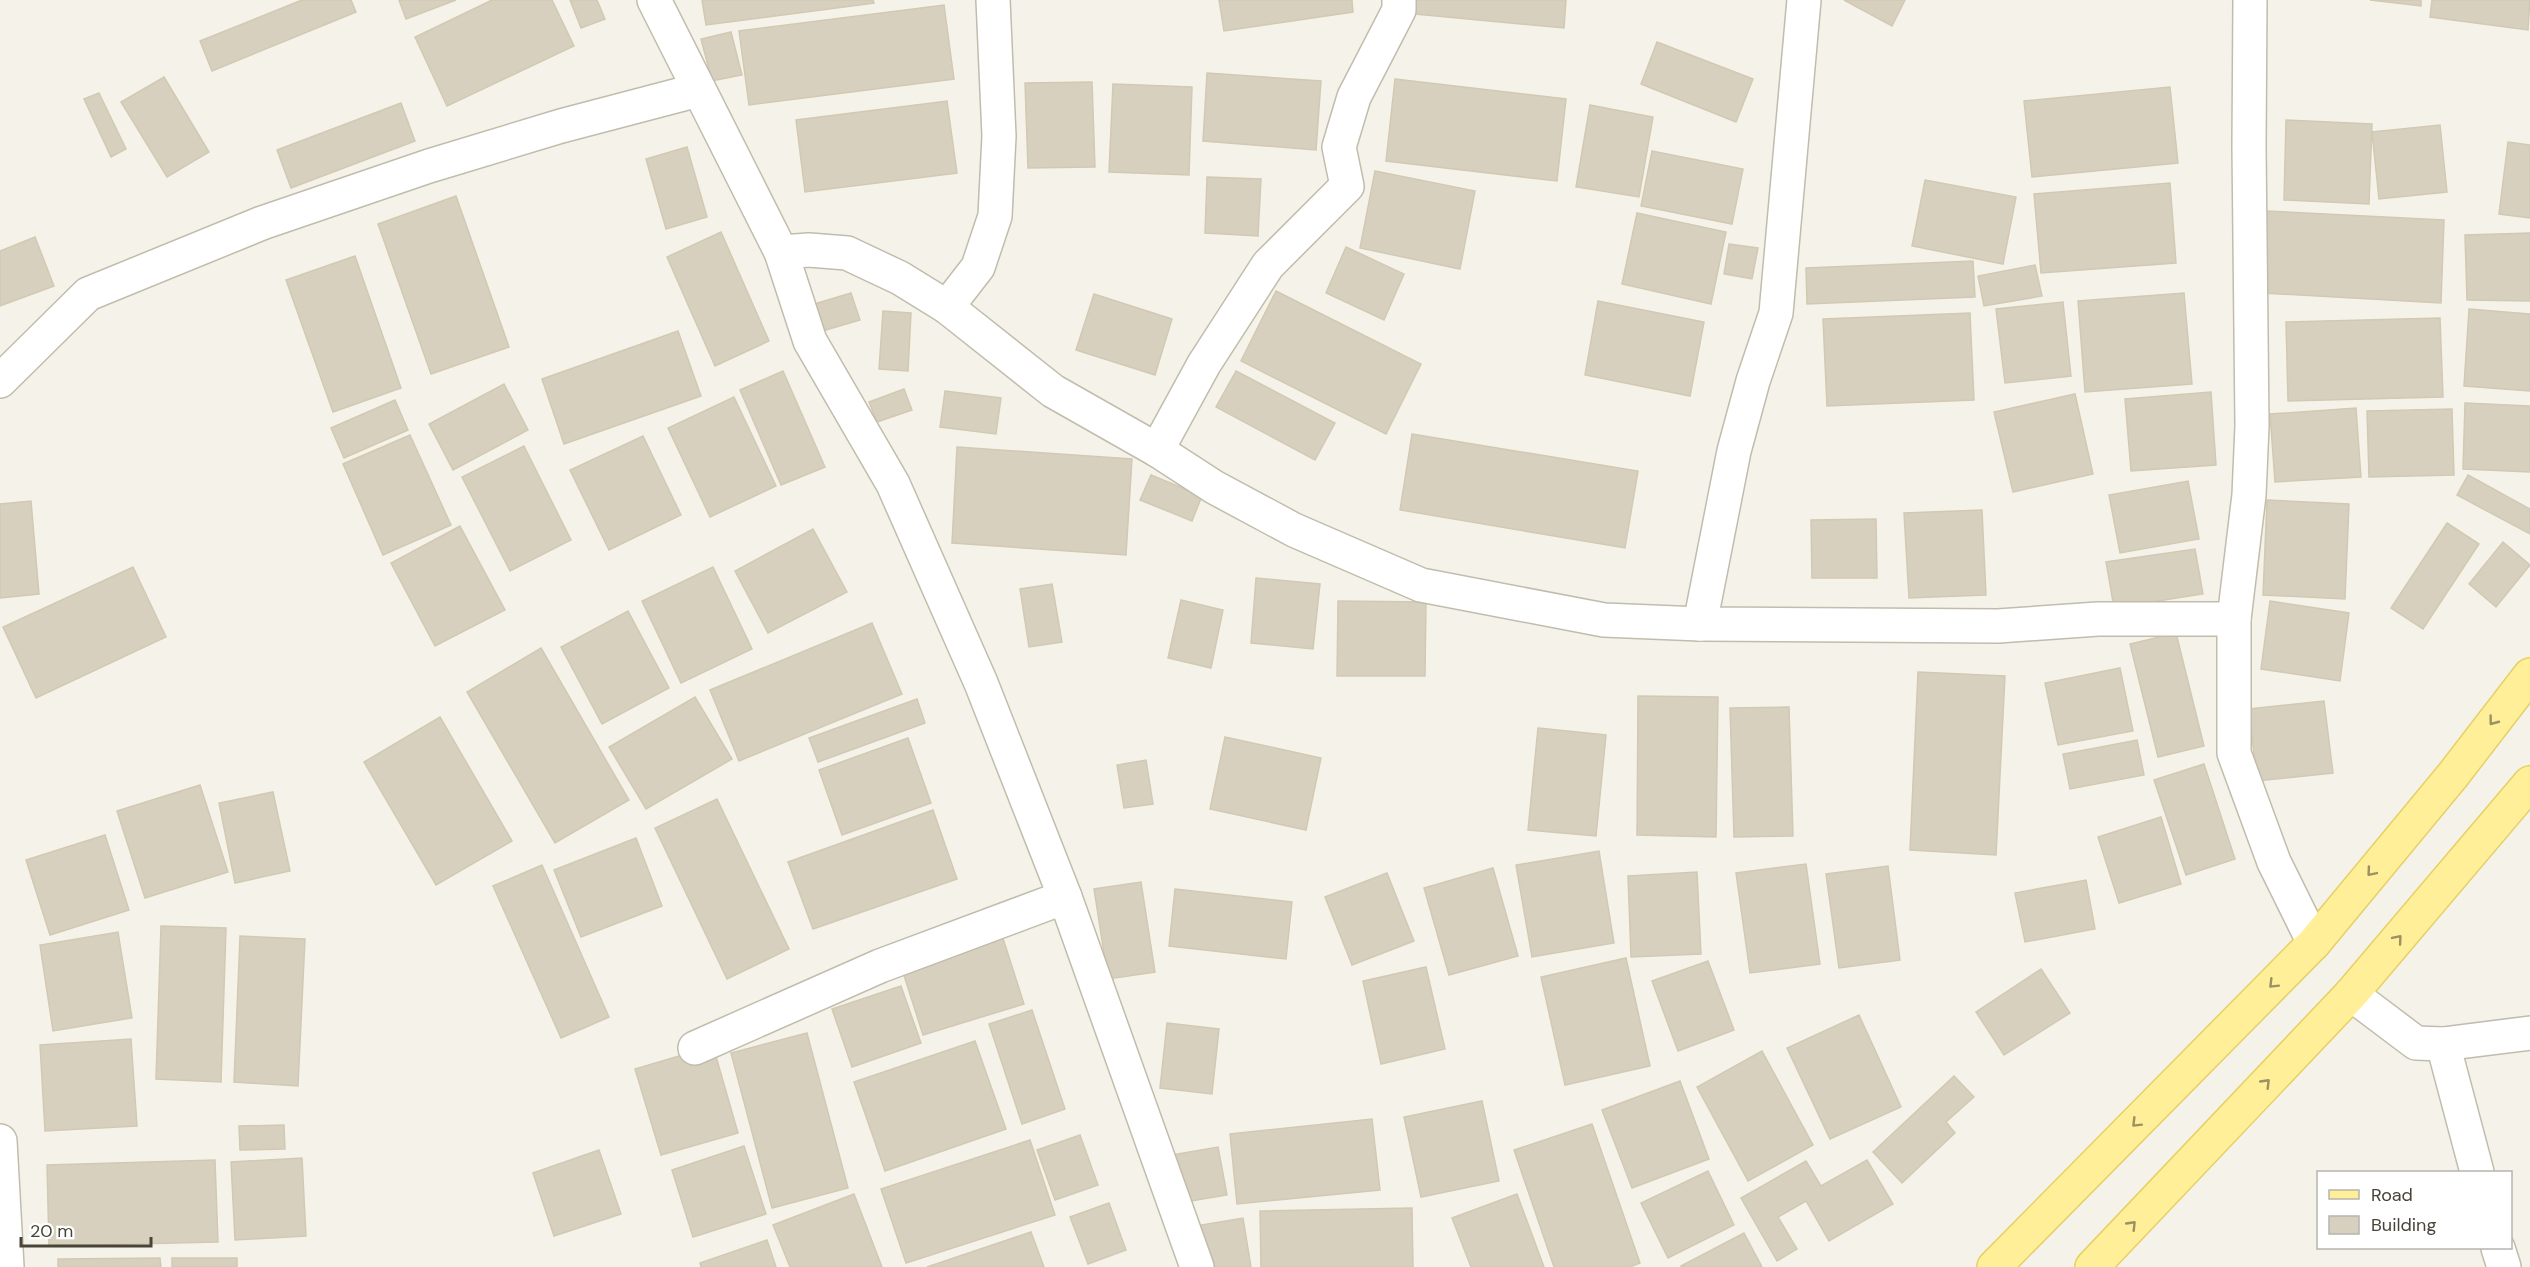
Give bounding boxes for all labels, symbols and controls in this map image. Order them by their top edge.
one-way arrow [2490,714,2501,725]
one-way arrow [2367,865,2378,876]
one-way arrow [2390,935,2401,946]
one-way arrow [2269,978,2280,988]
one-way arrow [2259,1080,2270,1091]
one-way arrow [2132,1117,2143,1127]
legend [2317,1171,2512,1249]
text: Road [2371,1183,2413,1207]
scale bar [21,1210,152,1248]
text: Building [2371,1213,2436,1237]
text: 20 m [30,1219,73,1243]
one-way arrow [2125,1221,2136,1231]

